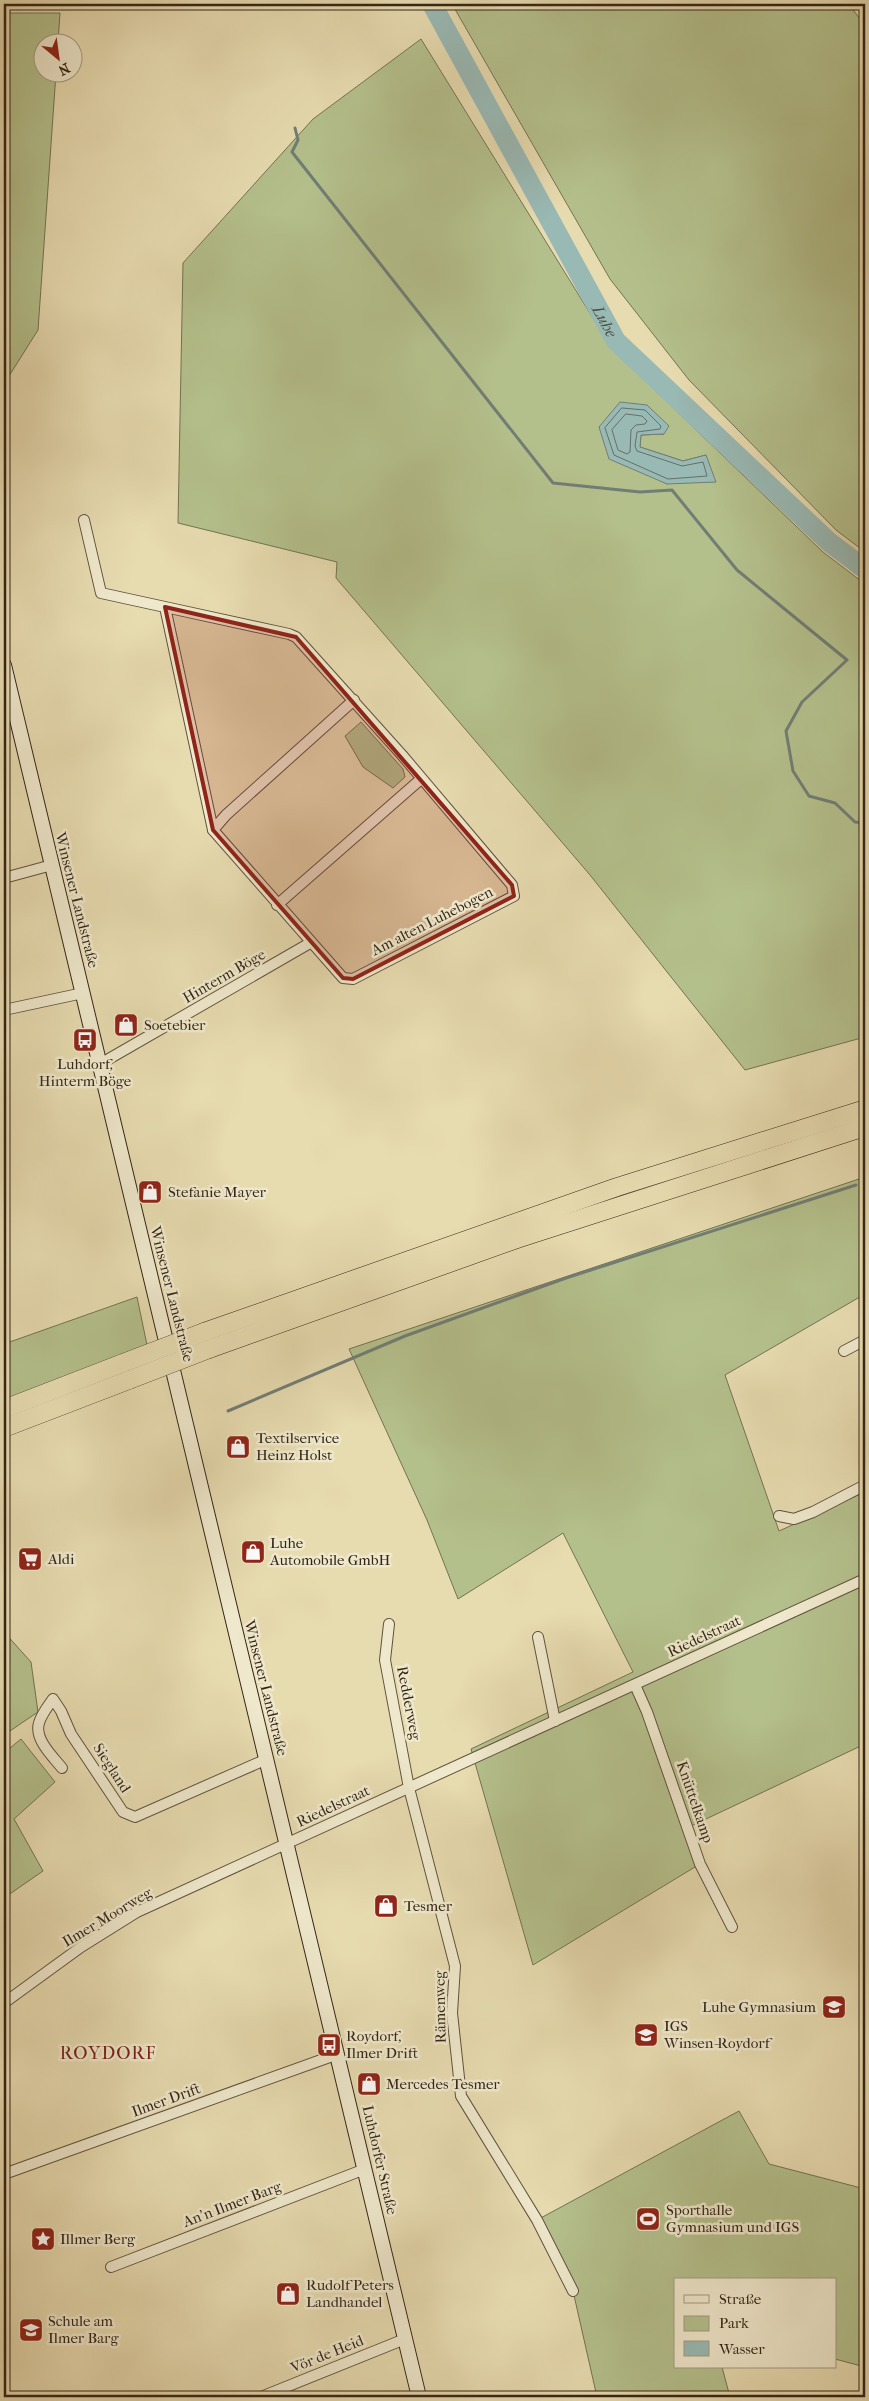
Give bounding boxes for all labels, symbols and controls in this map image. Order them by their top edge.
north arrow [32,32,82,82]
text: N [55,59,73,79]
water label: Luhe [588,301,622,341]
street label: Winsener Landstraße [51,829,103,970]
street label: Am alten Luhebogen [367,882,496,960]
street label: Hinterm Böge [179,945,269,1007]
shop icon: Soetebier [113,1012,139,1038]
place label: Soetebier [144,1016,206,1034]
bus stop icon: Luhdorf, Hinterm Böge [72,1027,98,1053]
place label: Luhdorf, Hinterm Böge [39,1055,132,1090]
shop icon: Stefanie Mayer [137,1179,163,1205]
place label: Stefanie Mayer [168,1183,267,1201]
street label: Winsener Landstraße [146,1223,198,1364]
place label: Textilservice Heinz Holst [256,1429,340,1464]
shop icon: Textilservice Heinz Holst [225,1434,251,1460]
place label: Luhe Automobile GmbH [269,1534,390,1569]
shop icon: Luhe Automobile GmbH [240,1539,266,1565]
supermarket icon: Aldi [17,1546,43,1572]
place label: Aldi [47,1550,75,1568]
street label: Riedelstraat [664,1611,744,1661]
street label: Winsener Landstraße [240,1617,292,1758]
street label: Redderweg [393,1665,425,1742]
street label: Siegland [89,1740,135,1797]
street label: Knüttelkamp [673,1759,717,1845]
street label: Riedelstraat [293,1781,373,1831]
street label: Ilmer Moorweg [59,1883,156,1951]
shop icon: Tesmer [373,1893,399,1919]
place label: Tesmer [404,1897,453,1915]
street label: Rämenweg [430,1970,450,2043]
school or university icon: Luhe Gymnasium [821,1994,847,2020]
place label: Luhe Gymnasium [702,1998,817,2016]
place label: IGS Winsen-Roydorf [663,2017,773,2052]
school or university icon: IGS Winsen-Roydorf [633,2022,659,2048]
place label: Roydorf, Ilmer Drift [346,2027,419,2062]
bus stop icon: Roydorf, Ilmer Drift [316,2032,342,2058]
district label: ROYDORF [60,2043,156,2064]
shop icon: Mercedes Tesmer [356,2071,382,2097]
place label: Mercedes Tesmer [386,2075,500,2093]
street label: Ilmer Drift [129,2079,204,2121]
street label: Luhdorfer Straße [359,2104,401,2217]
street label: An'n Ilmer Barg [179,2177,285,2231]
place label: Sporthalle Gymnasium und IGS [666,2201,799,2236]
sports icon: Sporthalle Gymnasium und IGS [635,2206,661,2232]
place icon: Illmer Berg [30,2226,56,2252]
place label: Illmer Berg [60,2230,136,2248]
place label: Rudolf Peters Landhandel [306,2276,394,2311]
legend [674,2278,836,2368]
shop icon: Rudolf Peters Landhandel [275,2281,301,2307]
text: Straße [719,2290,762,2308]
place label: Schule am Ilmer Barg [48,2312,119,2347]
text: Park [719,2314,749,2332]
school or university icon: Schule am Ilmer Barg [18,2317,44,2343]
street label: Vör de Heid [287,2331,367,2377]
text: Wasser [718,2340,765,2358]

